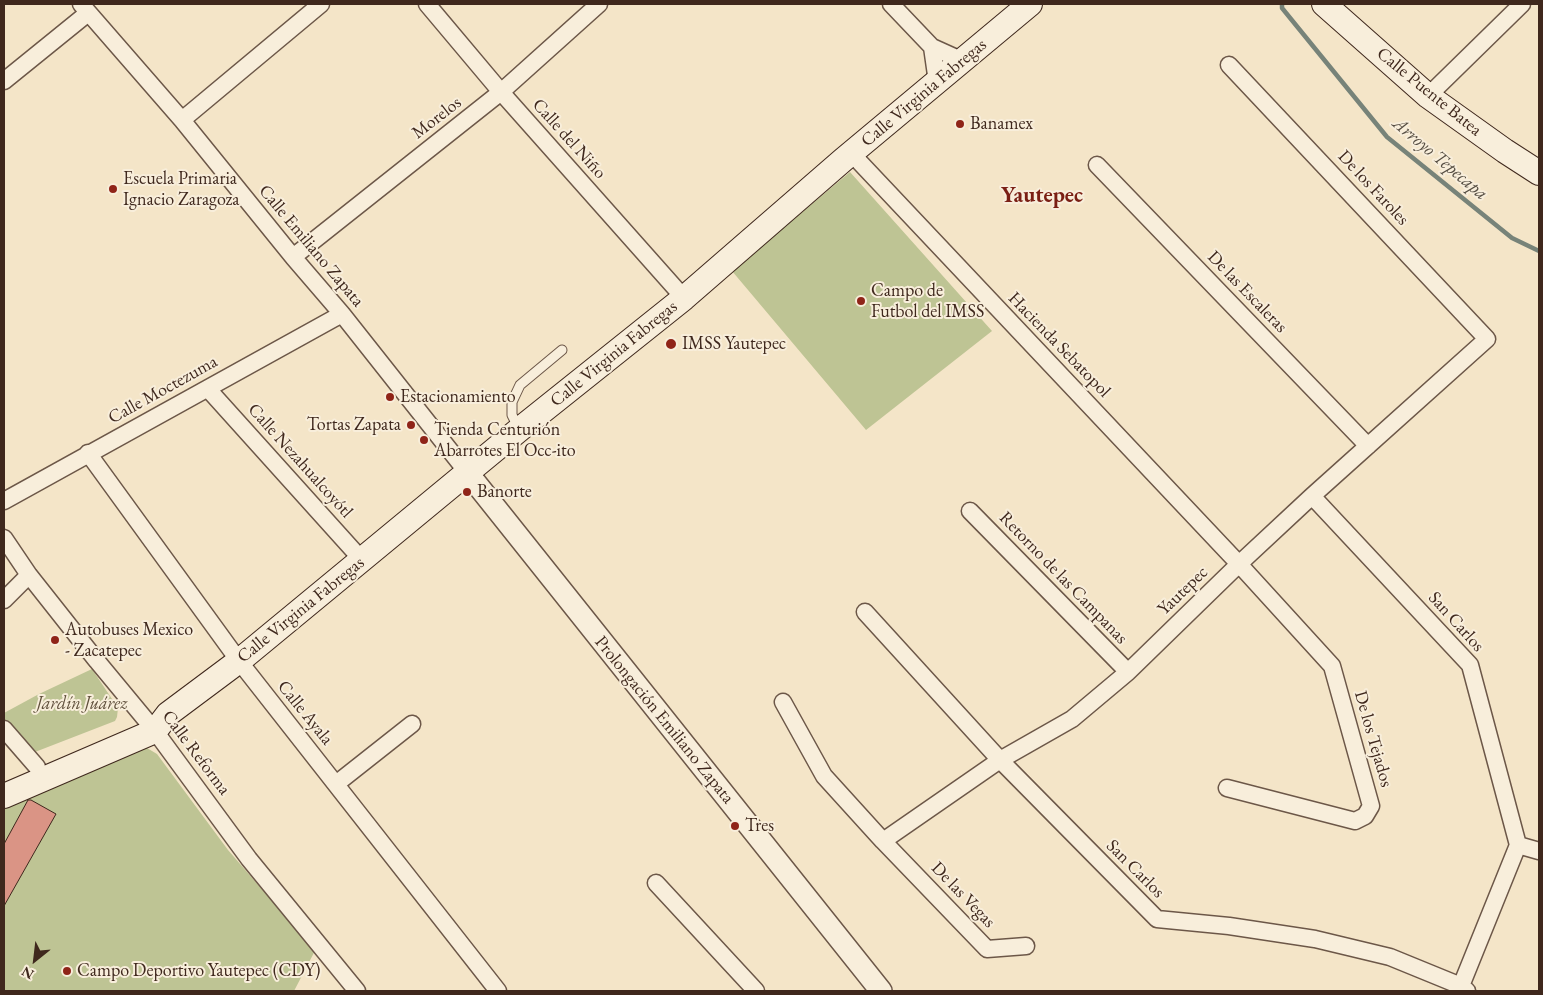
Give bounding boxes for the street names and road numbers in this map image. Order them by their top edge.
street label: Calle Virginia Fabregas [857,34,991,152]
street label: Calle Puente Batea [1372,43,1486,141]
street label: Morelos [408,92,466,144]
street label: Calle del Niño [527,94,611,184]
street label: De los Faroles [1333,146,1413,230]
street label: Calle Emiliano Zapata [254,181,368,311]
street label: De las Escaleras [1203,246,1291,338]
street label: Hacienda Sebatopol [1003,288,1115,402]
street label: Calle Virginia Fabregas [546,296,682,412]
street label: Calle Moctezuma [105,351,221,429]
street label: Calle Nezahualcoyótl [243,399,357,523]
street label: Retorno de las Campanas [994,507,1132,649]
street label: Calle Virginia Fabregas [233,552,369,668]
street label: Yautepec [1153,562,1213,620]
street label: San Carlos [1423,587,1489,657]
street label: Prolongación Emiliano Zapata [590,632,738,808]
street label: Calle Ayala [272,676,338,750]
street label: De los Tejados [1349,688,1397,790]
street label: Calle Reforma [157,706,235,800]
street label: San Carlos [1101,835,1169,903]
street label: De las Vegas [926,858,1000,932]

